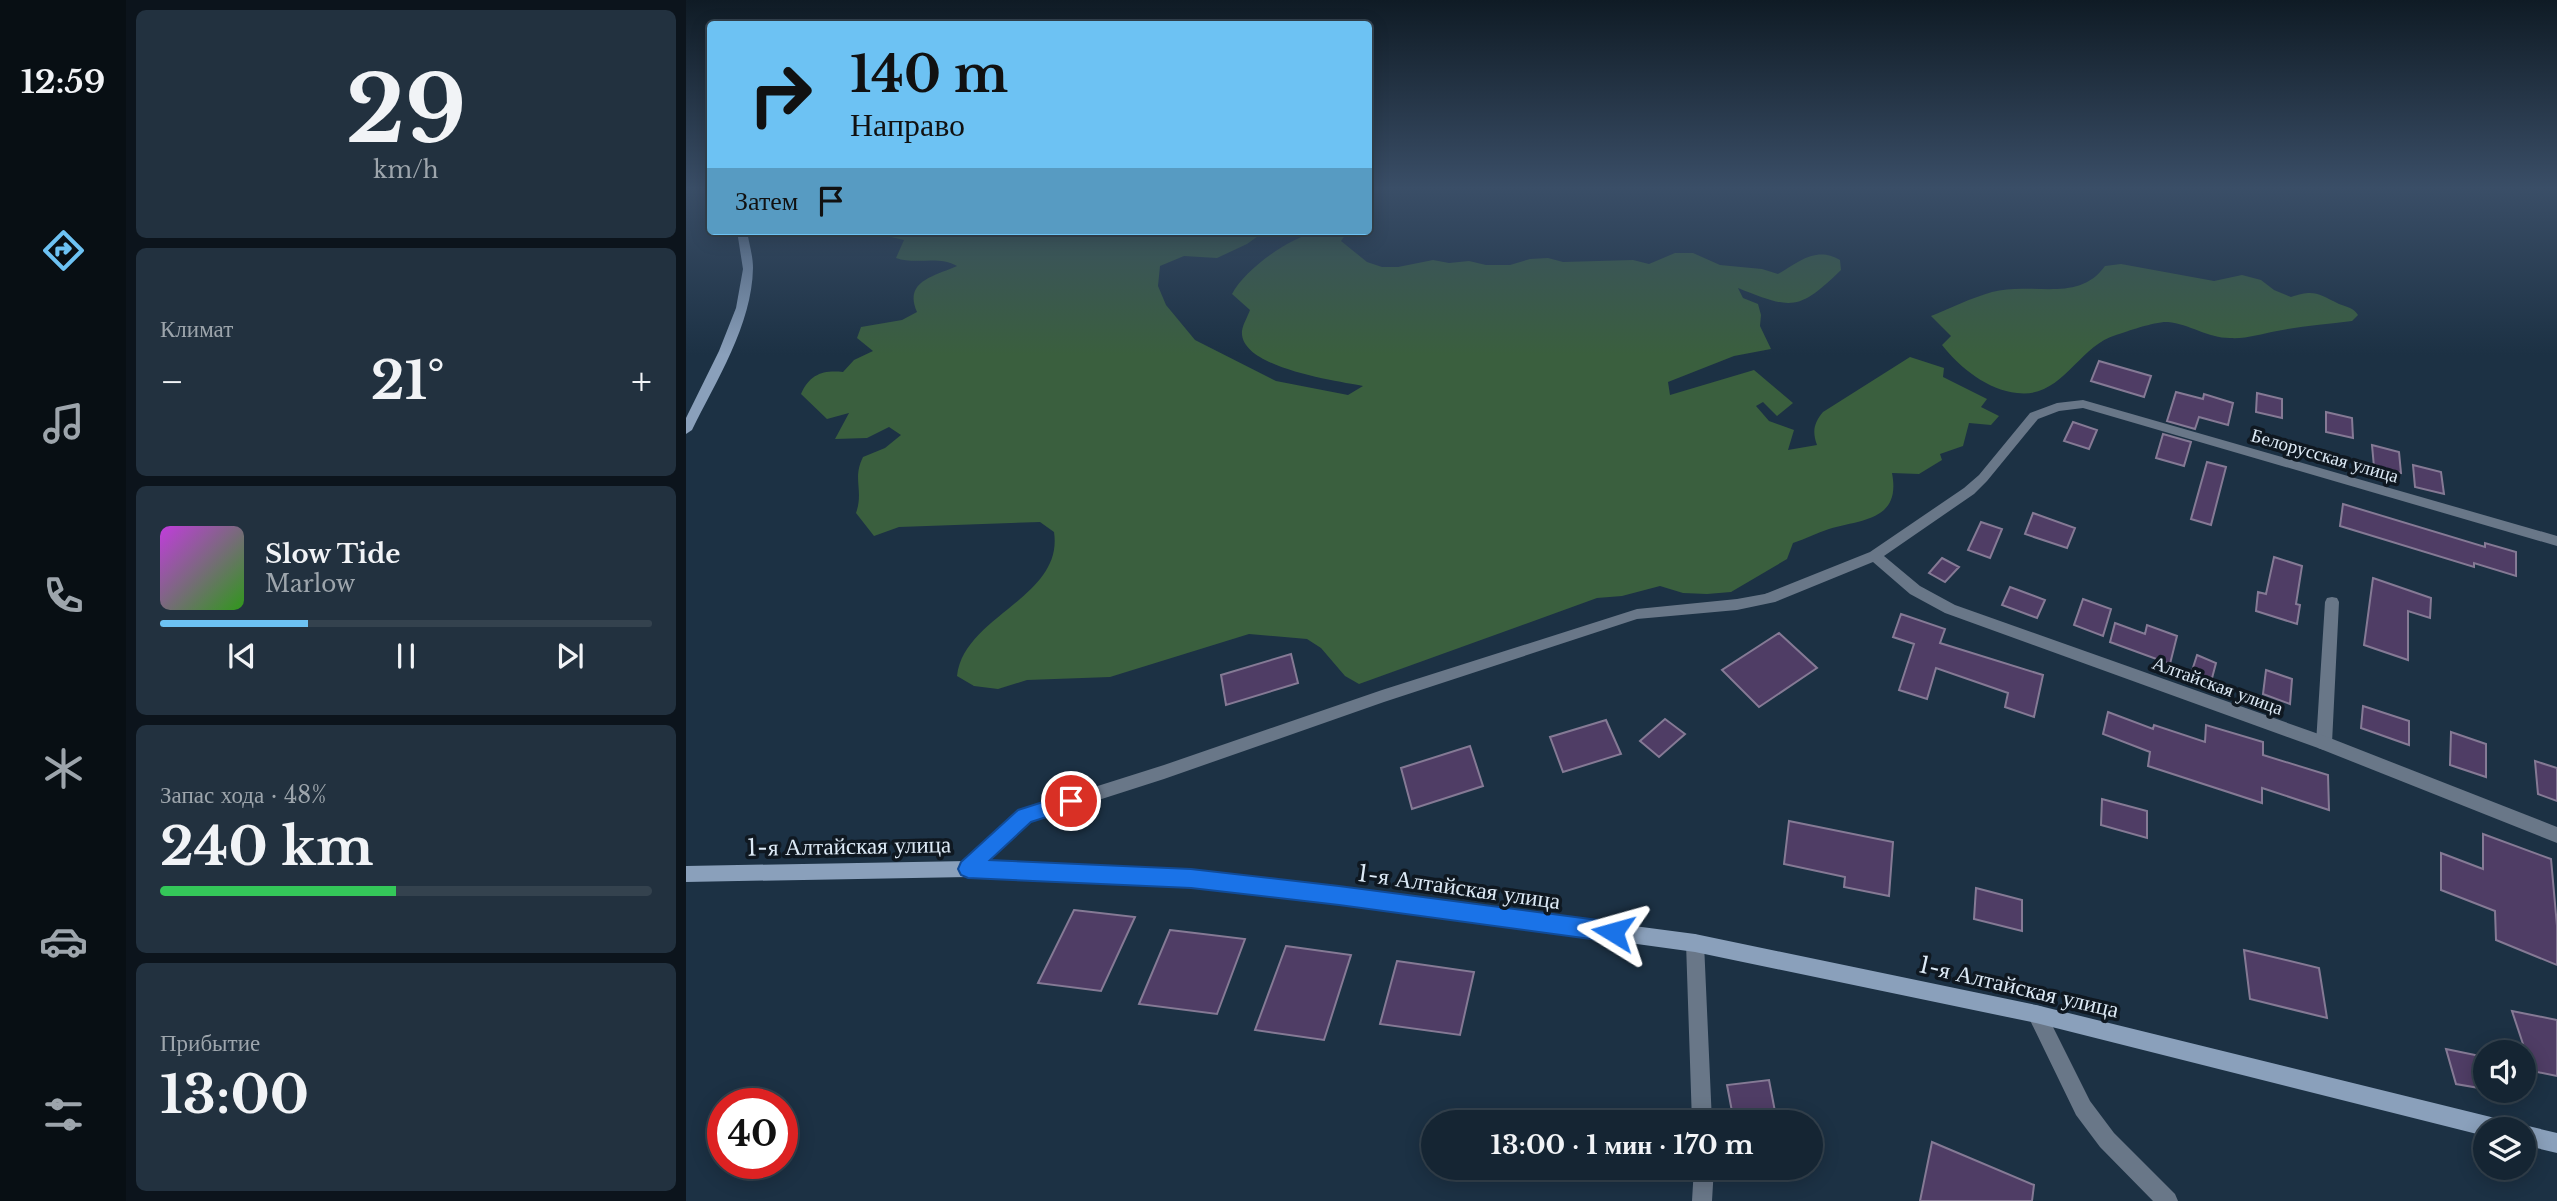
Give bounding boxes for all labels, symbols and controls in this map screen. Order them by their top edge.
text: 140 m [850,44,1008,105]
icon: right [735,49,826,140]
text: 29 [346,54,466,167]
text: 12:59 [21,62,105,102]
text: Направо [850,105,965,145]
text: km/h [373,156,439,184]
icon: arrive [812,182,850,220]
text: Затем [735,185,798,217]
icon: directions [39,226,88,275]
text: Климат [160,315,233,343]
text: 21° [371,349,445,413]
text: − [160,358,184,405]
text: + [631,358,652,405]
icon: music [39,399,88,448]
street label: Белорусская улица [2248,423,2402,488]
text: Slow Tide [265,538,401,570]
text: Marlow [265,570,355,598]
icon: phone [39,571,88,620]
icon: previous [223,637,261,675]
icon: pause [387,637,425,675]
icon: next [551,637,589,675]
street label: Алтайская улица [2149,651,2287,720]
icon: climate [39,744,88,793]
pin [1041,771,1101,831]
text: Запас хода · 48% [160,781,327,809]
icon: arrive [1052,782,1090,820]
text: 240 km [160,815,374,879]
street label: 1-я Алтайская улица [747,830,951,862]
street label: 1-я Алтайская улица [1356,859,1562,915]
position arrow [1576,895,1650,969]
icon: car [39,917,88,966]
street label: 1-я Алтайская улица [1916,950,2122,1024]
text: Прибытие [160,1029,260,1057]
map controls [2473,1040,2536,1180]
button: sound [2473,1040,2536,1103]
text: 13:00 [160,1063,309,1127]
speed limit sign: 40 [707,1088,798,1179]
icon: filters [39,1090,88,1139]
button: layers [2473,1117,2536,1180]
text: 13:00 · 1 мин · 170 m [1491,1129,1753,1161]

